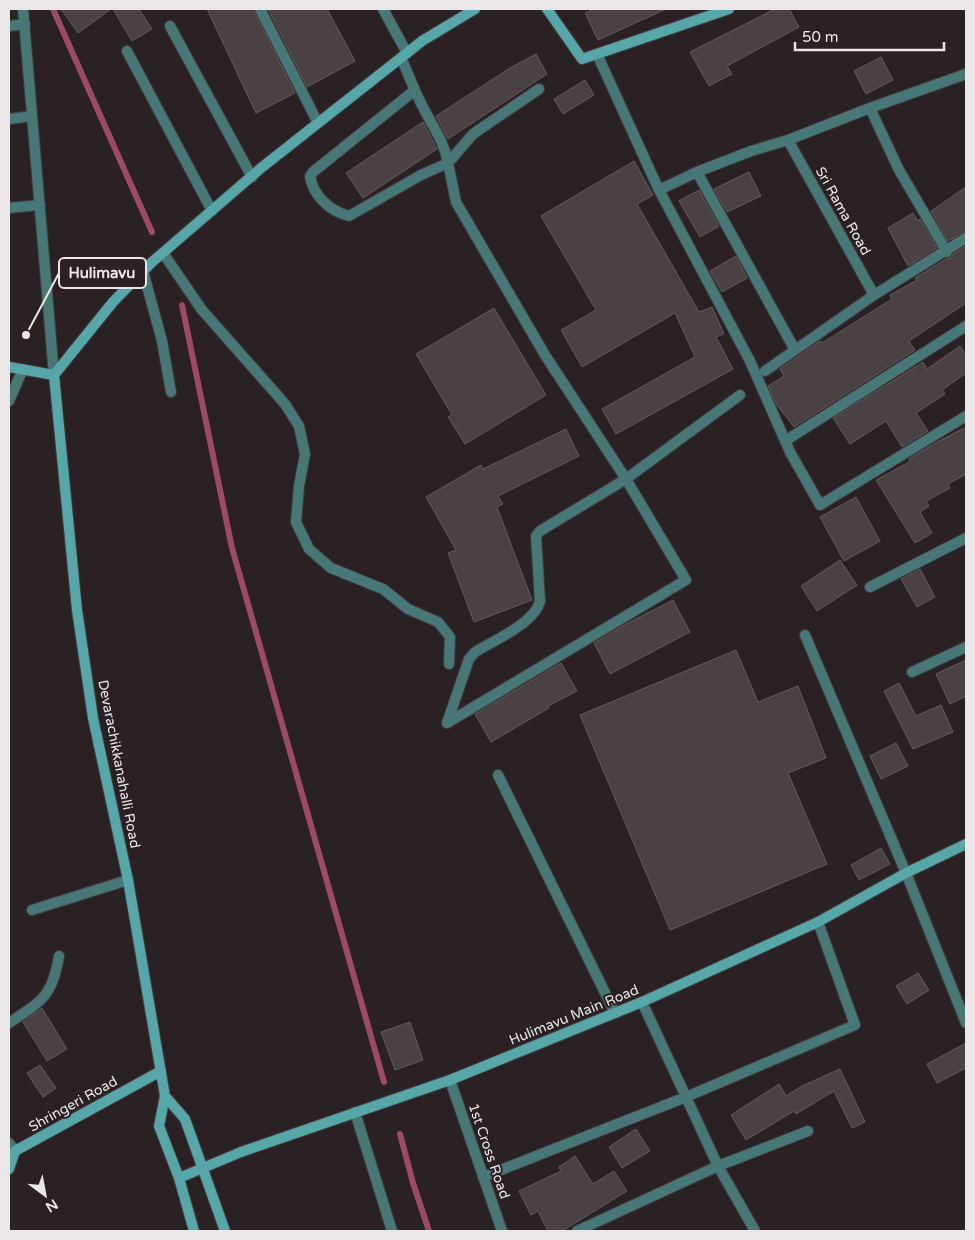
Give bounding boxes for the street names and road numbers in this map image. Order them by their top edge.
street label: Sri Rama Road [812,164,874,258]
street label: Devarachikkanahalli Road [94,678,144,850]
street label: Hulimavu Main Road [507,981,641,1049]
street label: Shringeri Road [26,1073,120,1135]
street label: 1st Cross Road [465,1101,513,1201]

